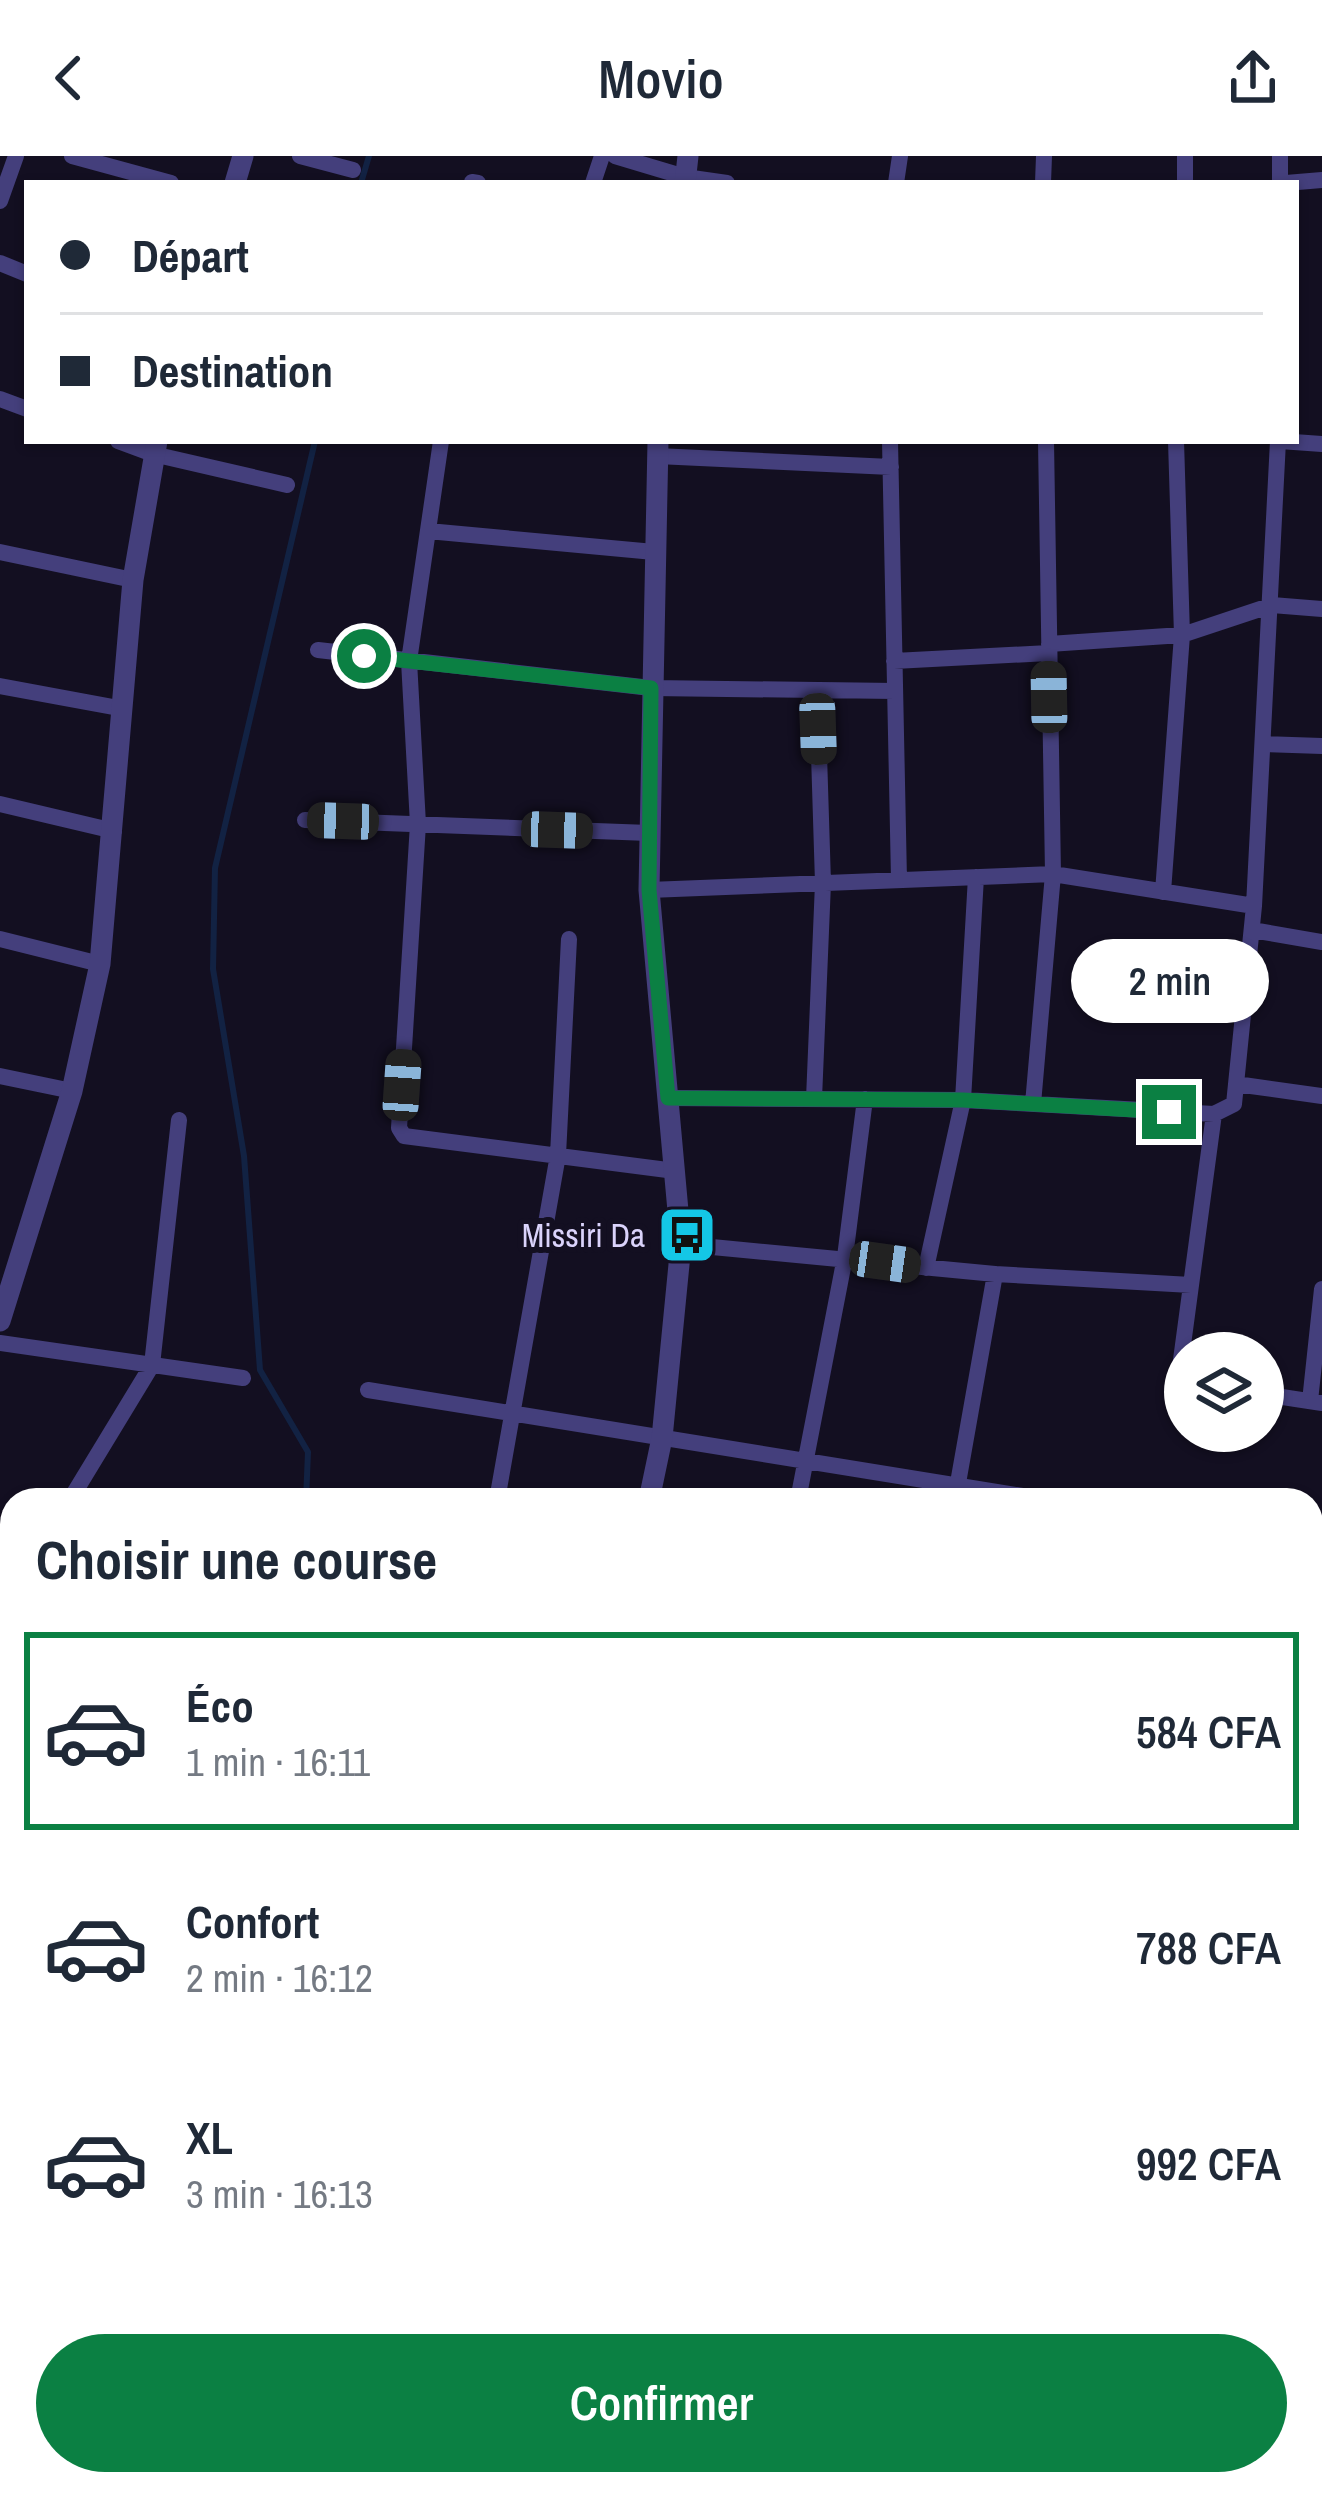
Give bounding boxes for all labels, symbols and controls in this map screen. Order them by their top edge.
text: Movio [598,42,724,115]
icon: back [36,45,102,111]
icon: share [1220,45,1286,111]
text: Départ [132,225,249,286]
text: Destination [132,340,333,401]
route start [337,629,391,683]
car [1030,661,1068,733]
car [799,692,837,766]
car [306,802,380,840]
car [520,811,594,849]
callout: 2 min [1070,938,1268,1022]
text: 2 min [1129,955,1211,1007]
car [382,1048,422,1122]
route end [1142,1085,1196,1139]
bus stop icon: Missiri Da [656,1204,718,1266]
place label: Missiri Da [522,1213,645,1257]
car [847,1239,923,1285]
map controls [1164,1332,1284,1452]
button: layers [1164,1332,1284,1452]
text: Choisir une course [36,1523,437,1596]
text: Éco [186,1675,254,1736]
icon: car [42,1677,150,1785]
text: 584 CFA [1136,1701,1281,1762]
text: 1 min · 16:11 [186,1736,370,1788]
text: Confort [186,1891,319,1952]
icon: car [42,1893,150,2001]
text: 788 CFA [1136,1917,1281,1978]
text: 2 min · 16:12 [186,1952,373,2004]
text: XL [186,2107,233,2168]
icon: car [42,2109,150,2217]
text: 992 CFA [1136,2133,1281,2194]
text: 3 min · 16:13 [186,2168,373,2220]
button: Confirmer [36,2334,1287,2472]

